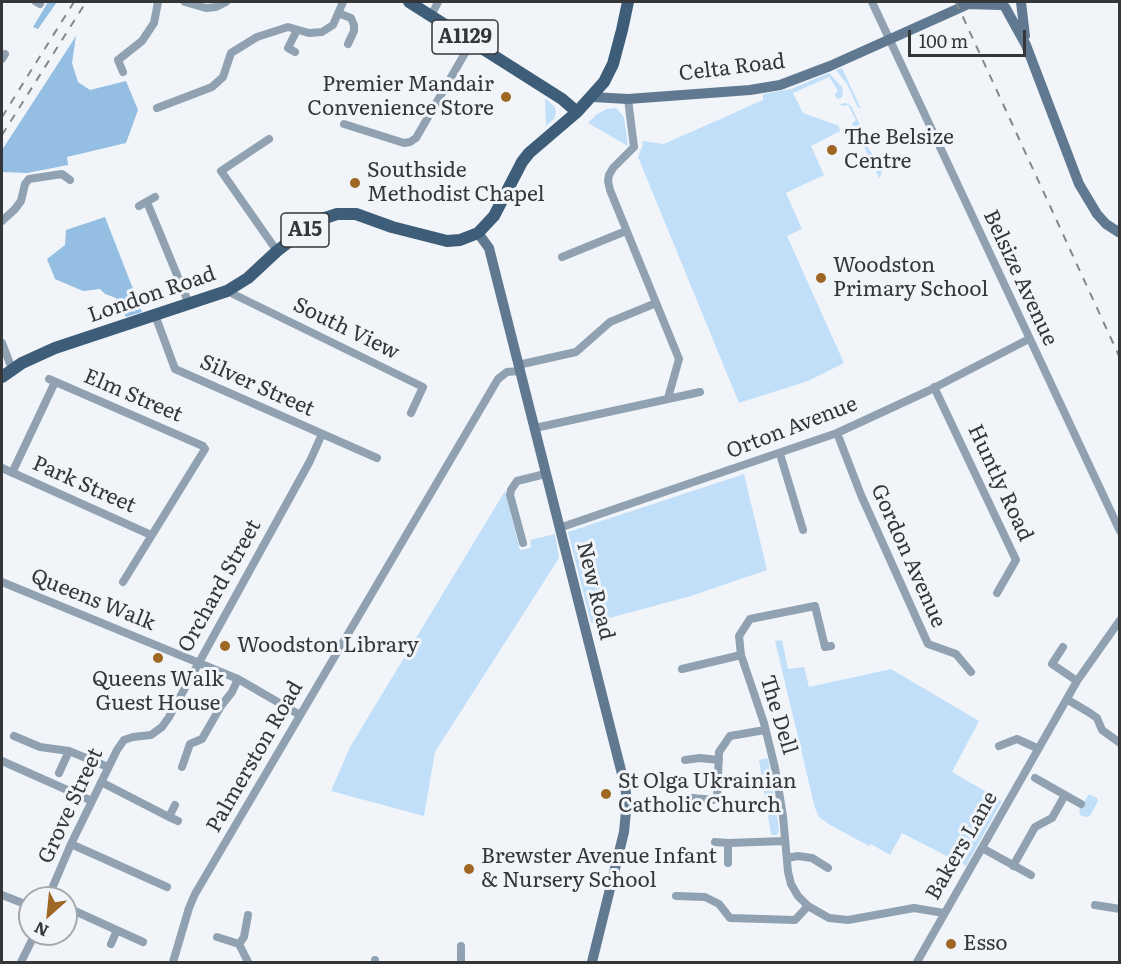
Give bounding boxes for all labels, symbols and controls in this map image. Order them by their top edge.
scale bar [911,18,1030,56]
road number: A1129 [432,20,498,54]
text: 100 m [919,27,968,54]
street label: Celta Road [677,49,787,87]
place label: Premier Mandair Convenience Store [307,72,494,122]
marker: Premier Mandair Convenience Store [499,90,513,104]
place label: The Belsize Centre [844,125,954,175]
marker: The Belsize Centre [825,143,839,157]
place label: Southside Methodist Chapel [367,158,545,208]
marker: Southside Methodist Chapel [348,176,362,190]
street label: Belsize Avenue [978,206,1062,350]
road number: A15 [281,213,329,247]
place label: Woodston Primary School [833,253,988,303]
street label: London Road [85,261,219,329]
marker: Woodston Primary School [814,271,828,285]
street label: South View [289,292,403,366]
street label: Silver Street [196,350,318,422]
street label: Elm Street [80,364,186,428]
street label: Orton Avenue [723,391,861,465]
street label: Huntly Road [962,421,1038,545]
street label: Park Street [28,451,140,519]
street label: Gordon Avenue [865,480,951,632]
street label: Orchard Street [173,515,267,657]
street label: New Road [571,539,619,643]
street label: Queens Walk [27,564,159,636]
place label: Woodston Library [237,633,419,659]
marker: Woodston Library [218,639,232,653]
marker: Queens Walk Guest House [151,651,165,665]
place label: Queens Walk Guest House [92,667,224,717]
street label: The Dell [754,672,802,758]
street label: Palmerston Road [201,677,309,837]
street label: Grove Street [33,744,109,868]
place label: St Olga Ukrainian Catholic Church [618,769,797,819]
marker: St Olga Ukrainian Catholic Church [599,787,613,801]
street label: Bakers Lane [921,787,1003,905]
place label: Brewster Avenue Infant & Nursery School [481,844,717,894]
marker: Brewster Avenue Infant & Nursery School [462,862,476,876]
north arrow [18,886,78,946]
text: N [29,917,52,944]
place label: Esso [963,931,1008,957]
marker: Esso [944,937,958,951]

